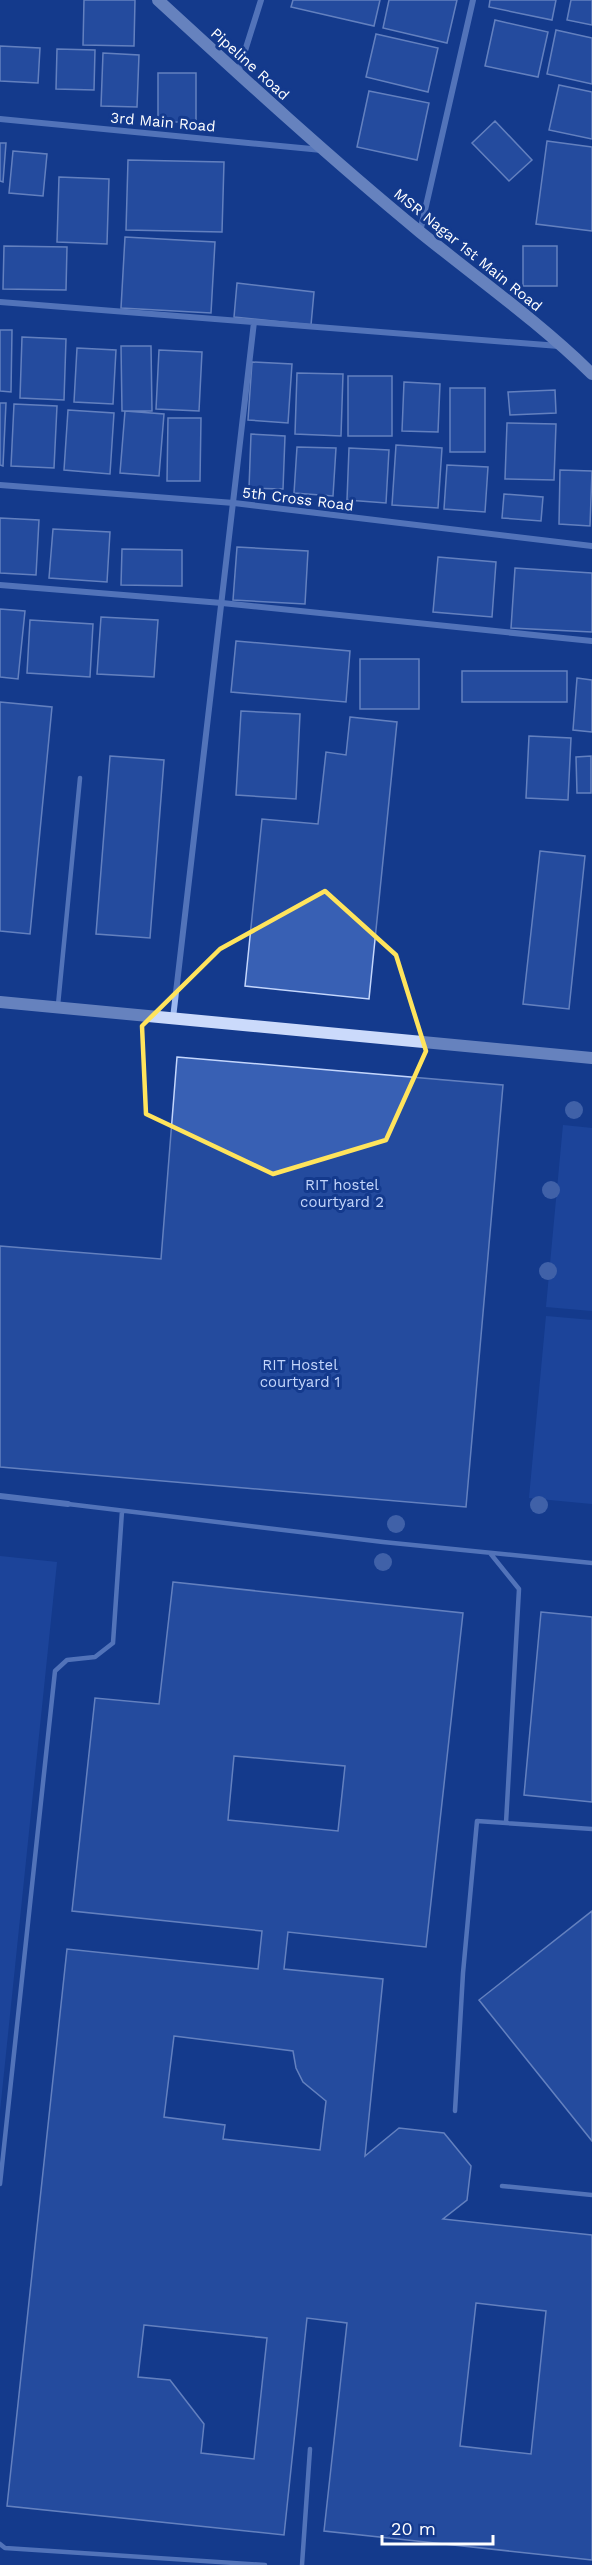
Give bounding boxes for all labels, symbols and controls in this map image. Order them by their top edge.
street label: Pipeline Road [207,24,293,104]
street label: 3rd Main Road [110,108,216,136]
street label: MSR Nagar 1st Main Road [390,185,546,315]
street label: 5th Cross Road [241,483,355,515]
park label: RIT hostel courtyard 2 [300,1176,384,1211]
park label: RIT Hostel courtyard 1 [260,1356,340,1391]
scale bar [382,2508,493,2546]
text: 20 m [391,2518,436,2539]

